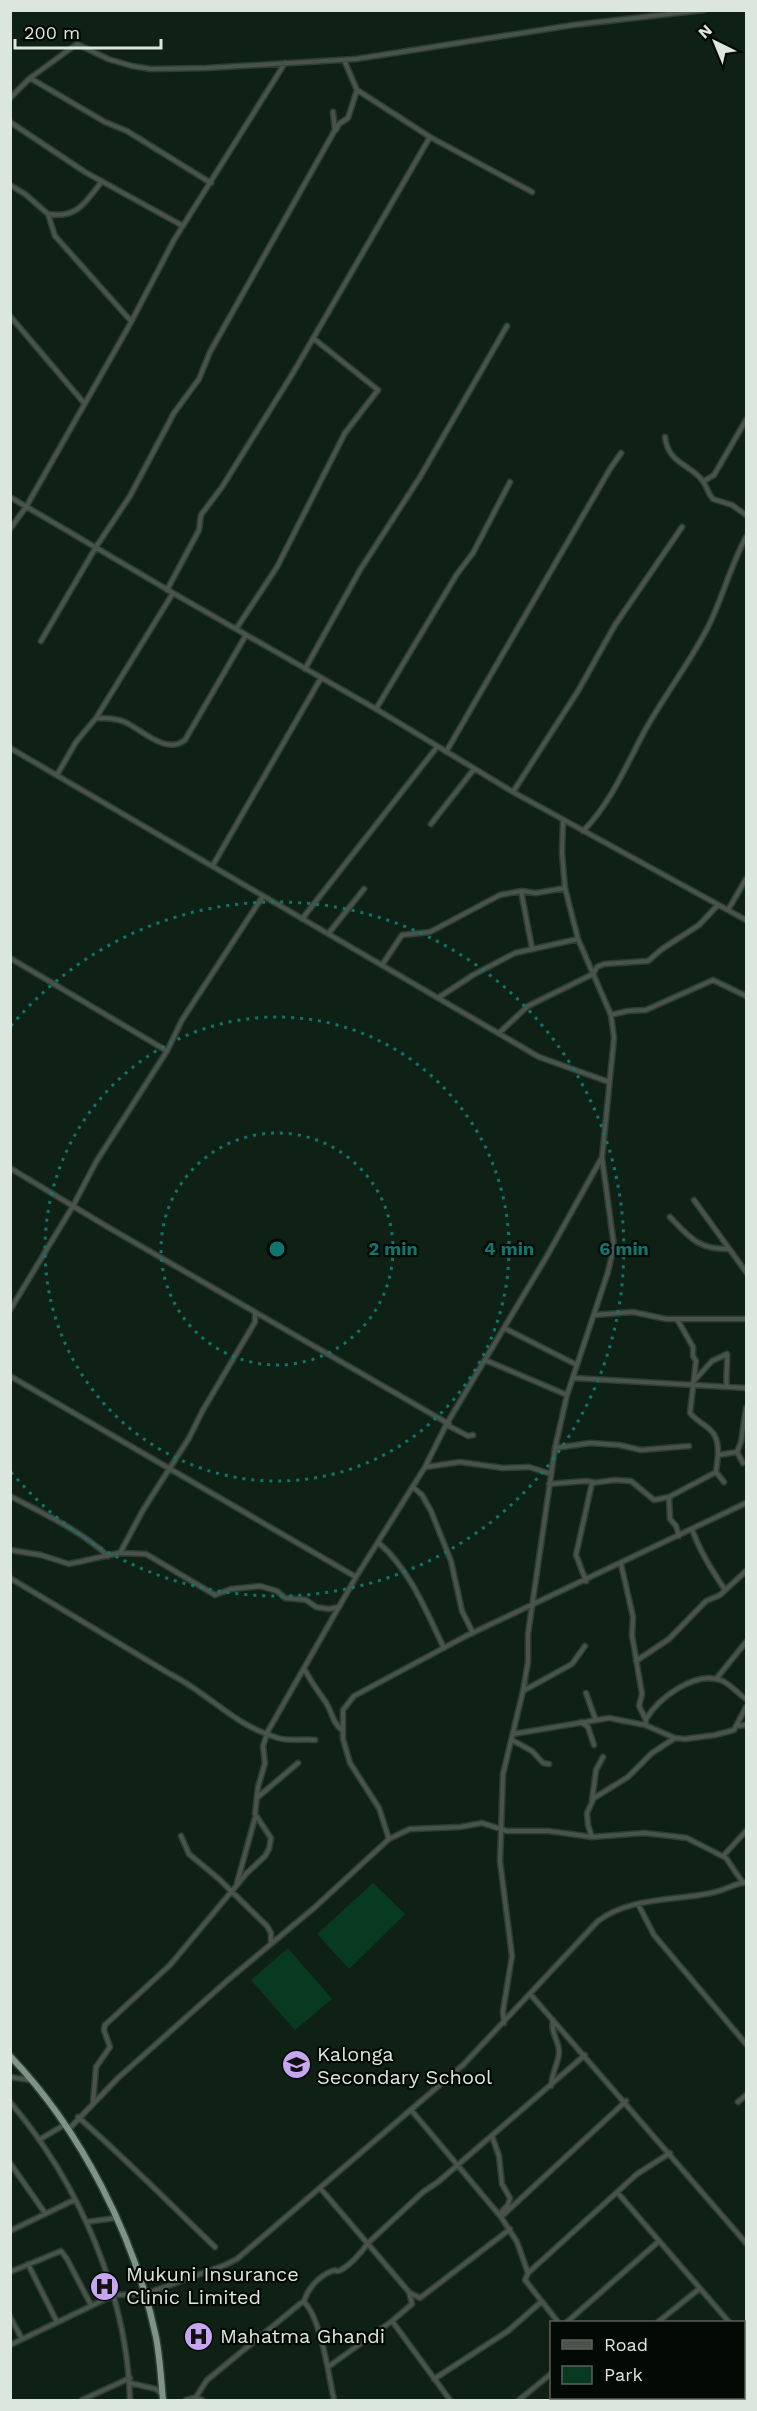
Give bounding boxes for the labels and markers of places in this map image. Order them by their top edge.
centre of rings [267,1239,287,1259]
place label: Kalonga Secondary School [317,2042,492,2089]
school or university icon: Kalonga Secondary School [280,2049,312,2081]
place label: Mukuni Insurance Clinic Limited [126,2262,299,2309]
hospital icon: Mukuni Insurance Clinic Limited [89,2270,121,2302]
hospital icon: Mahatma Ghandi [183,2320,215,2352]
place label: Mahatma Ghandi [220,2324,385,2348]

